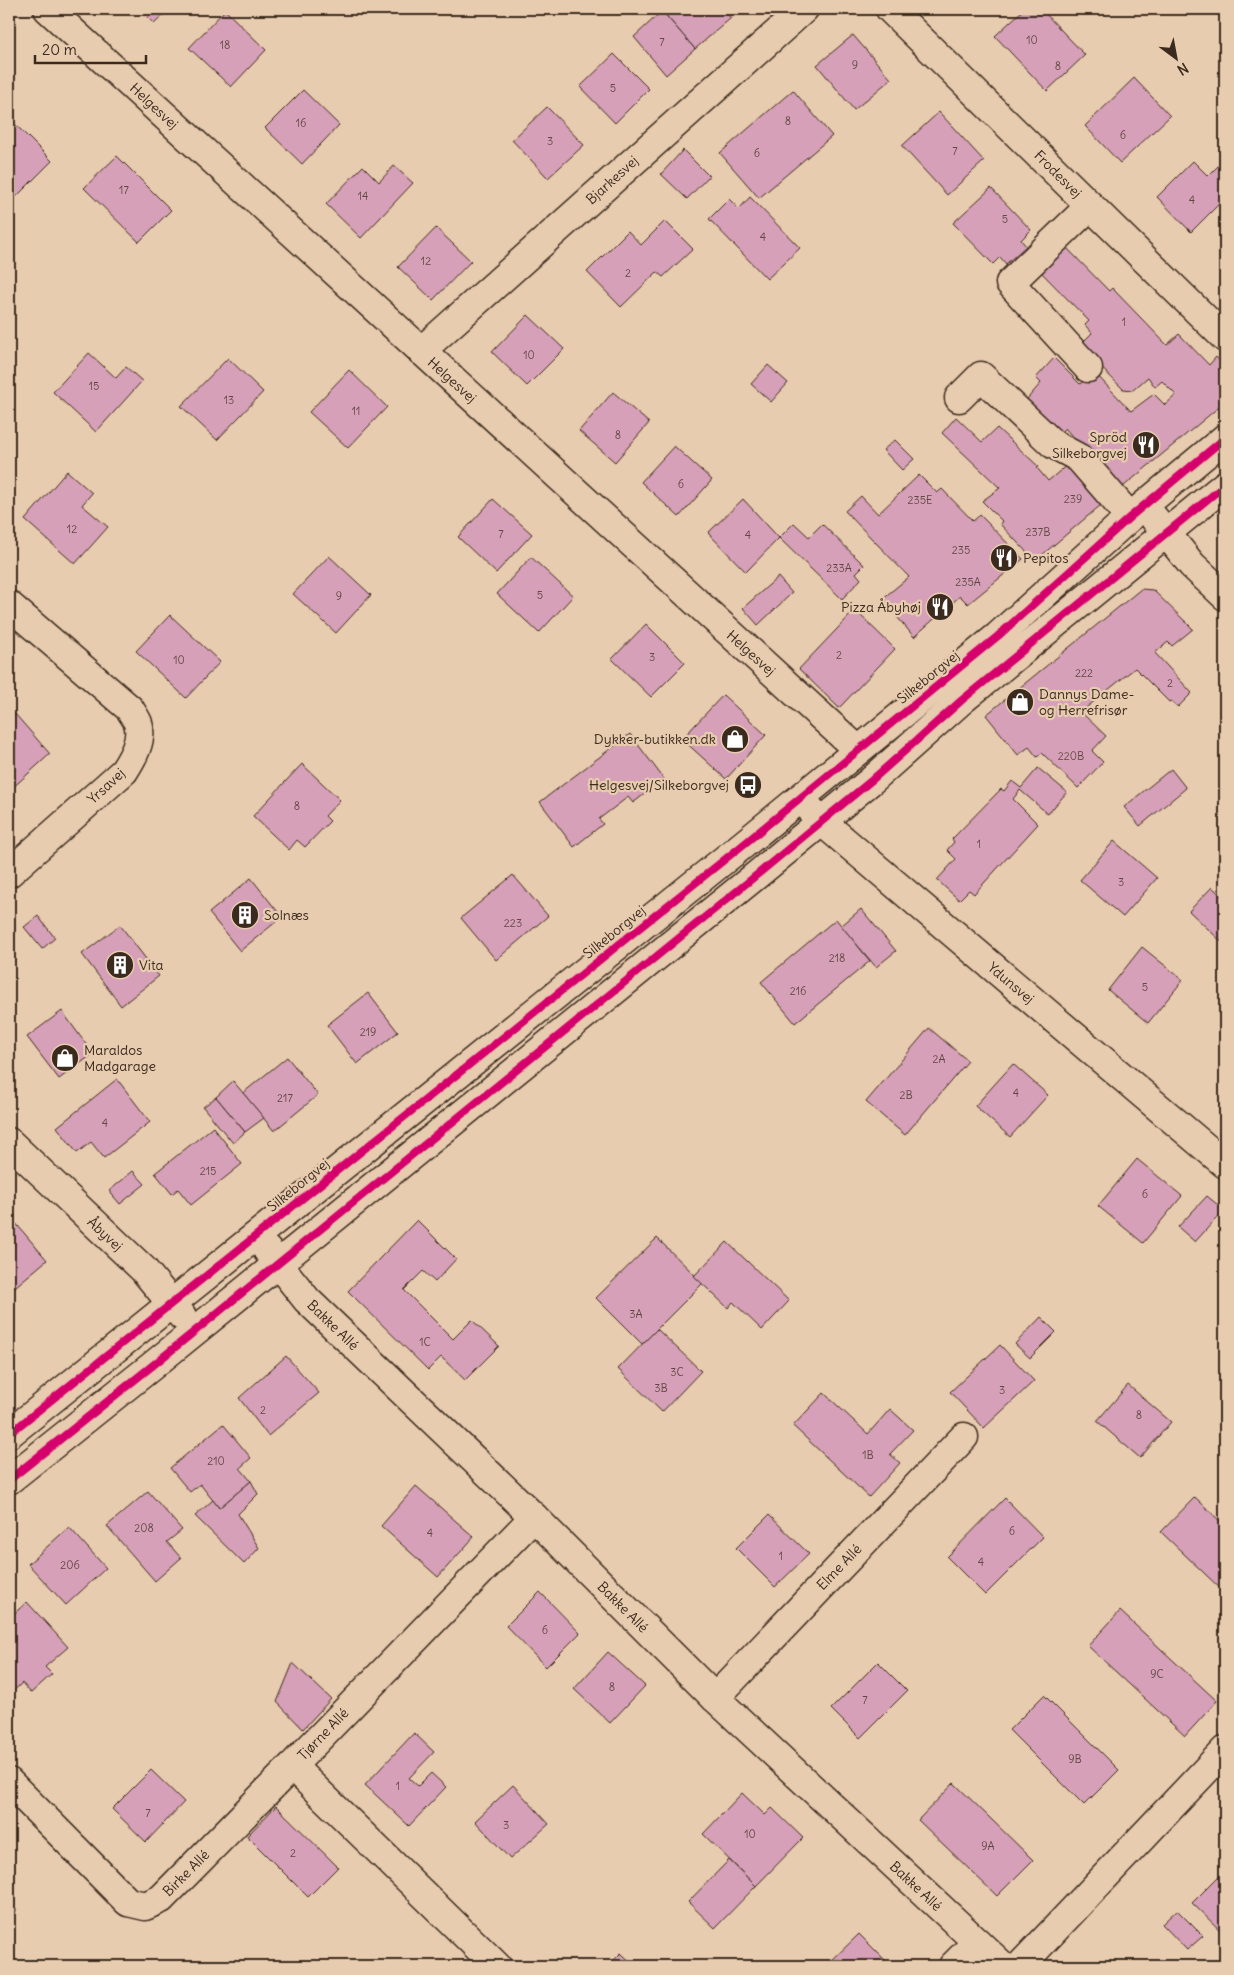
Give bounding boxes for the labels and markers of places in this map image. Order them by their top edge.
place label: Spröd Silkeborgvej [1052,428,1127,462]
restaurant icon: Spröd Silkeborgvej [1131,430,1161,460]
restaurant icon: Pepitos [989,543,1019,573]
place label: Pepitos [1023,549,1069,567]
restaurant icon: Pizza Åbyhøj [925,592,955,622]
place label: Pizza Åbyhøj [841,598,921,616]
place label: Dannys Dame- og Herrefrisør [1039,685,1134,719]
shop icon: Dannys Dame- og Herrefrisør [1005,687,1035,717]
shop icon: Dykker-butikken.dk [720,724,750,754]
place label: Dykker-butikken.dk [594,730,716,748]
bus stop icon: Helgesvej/Silkeborgvej [733,770,763,800]
place label: Helgesvej/Silkeborgvej [589,776,729,794]
building icon: Solnæs [230,900,260,930]
place label: Solnæs [264,906,309,924]
building icon: Vita [105,950,135,980]
place label: Vita [139,956,164,974]
place label: Maraldos Madgarage [84,1041,156,1075]
shop icon: Maraldos Madgarage [50,1043,80,1073]

